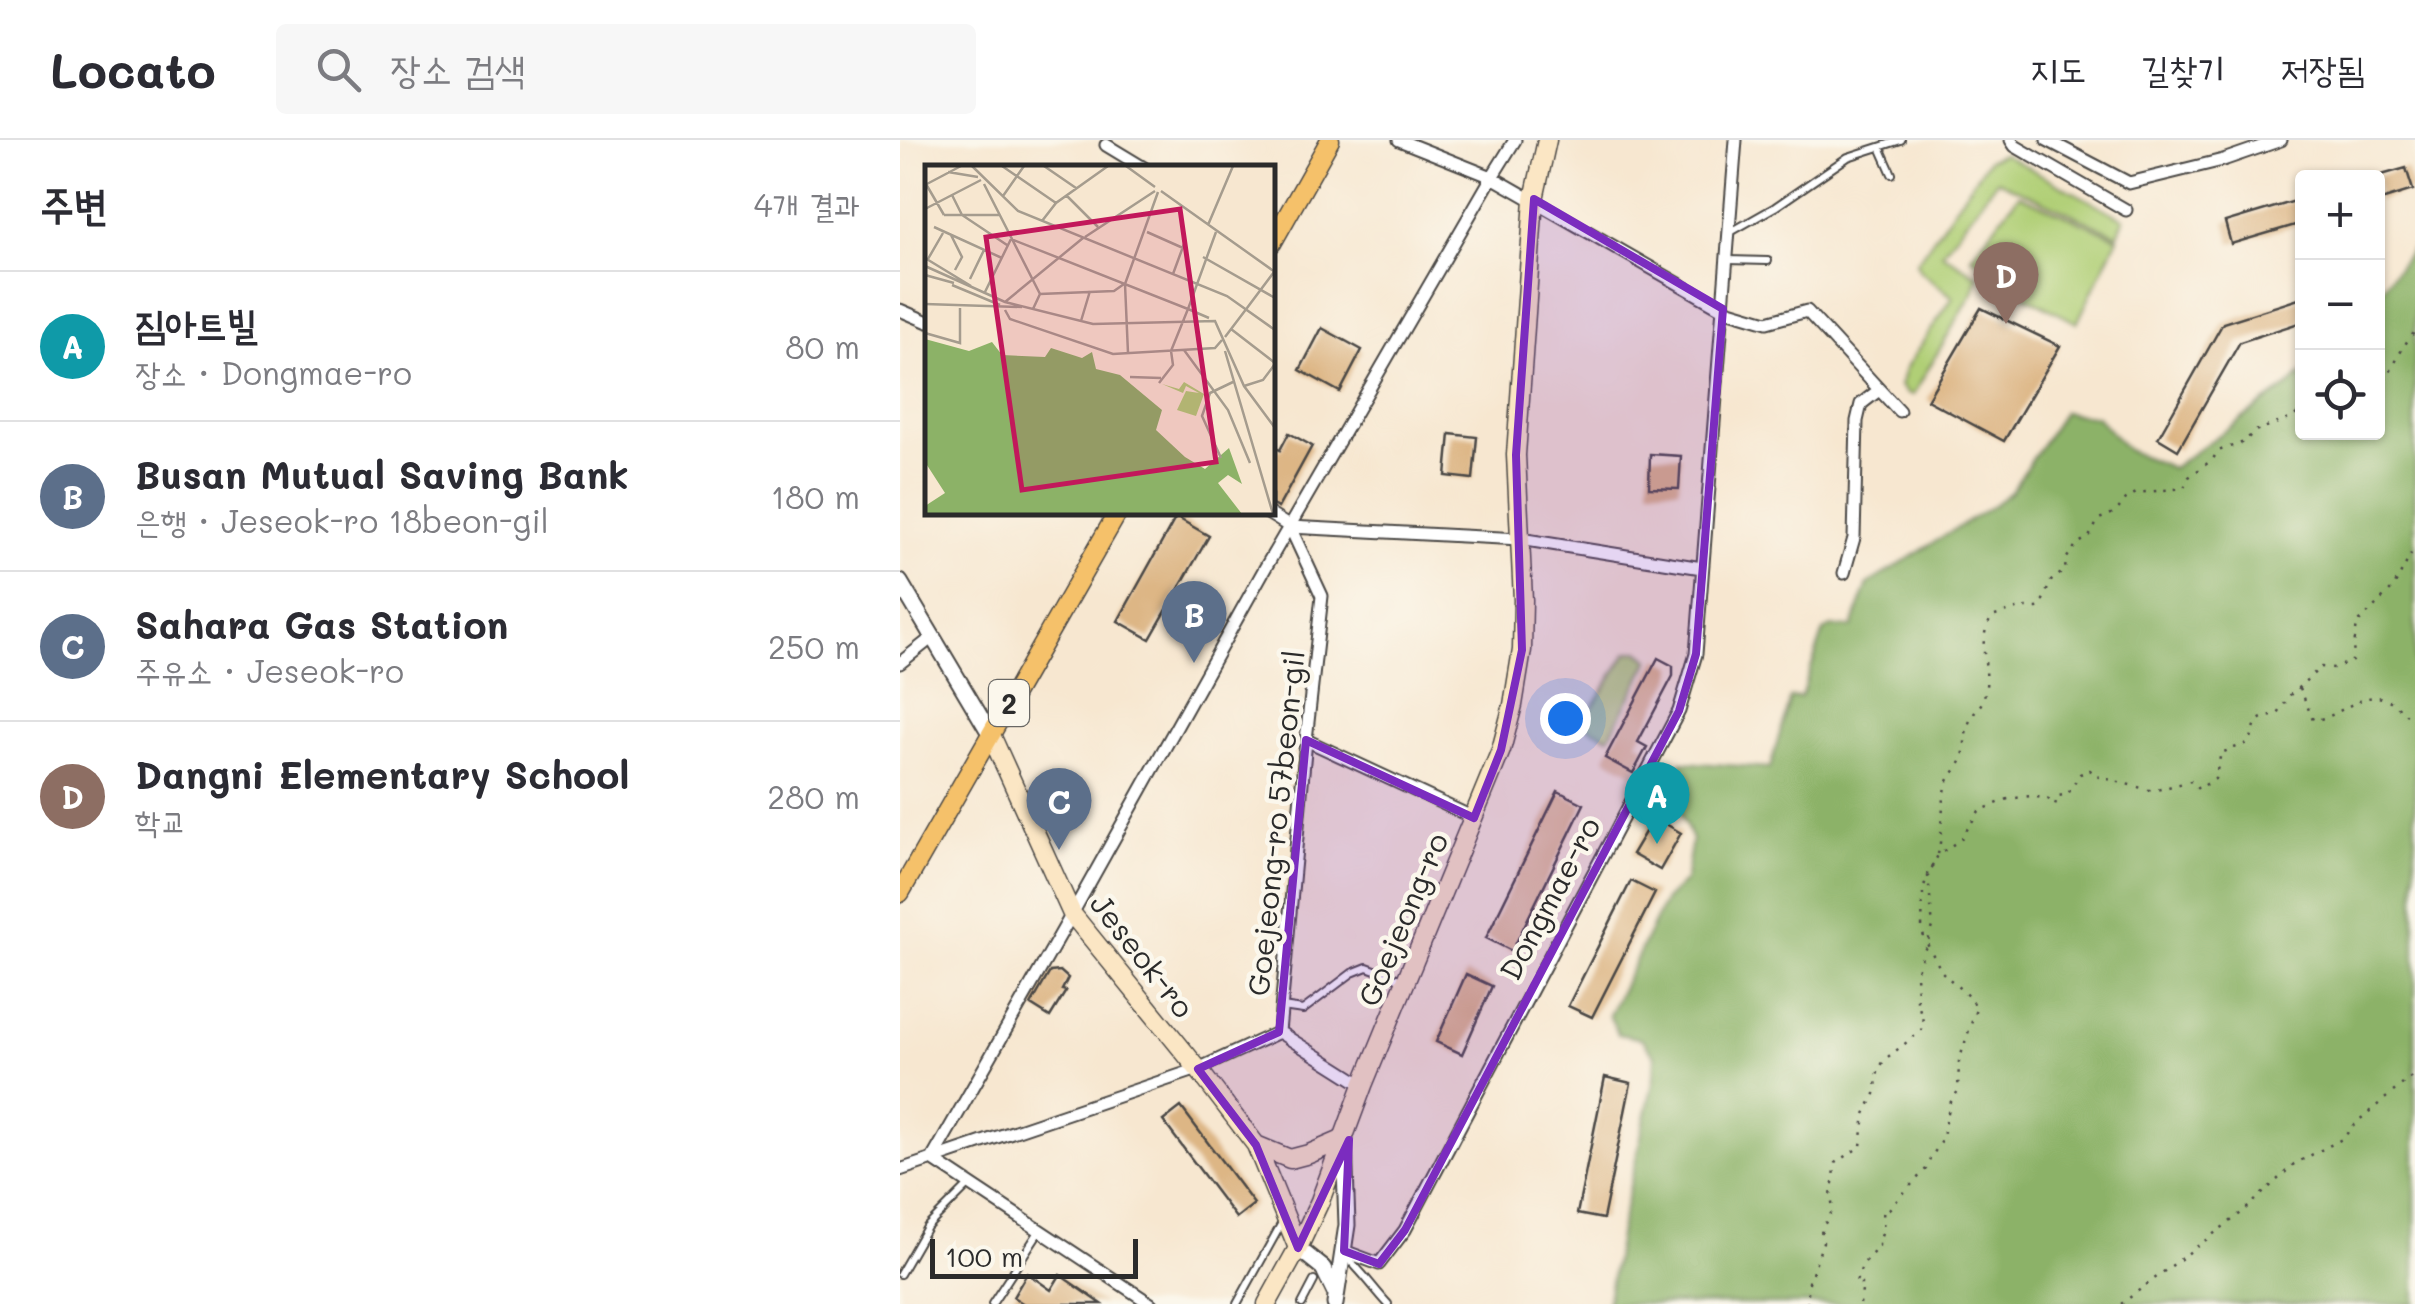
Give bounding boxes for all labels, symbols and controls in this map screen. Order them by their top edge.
search box [276,24,976,114]
text: Locato [50,38,216,100]
icon: search [311,42,366,97]
text: 장소 검색 [391,43,525,93]
text: 지도 [2030,45,2086,91]
text: 길찾기 [2141,45,2226,91]
text: 저장됨 [2281,45,2365,91]
inset map [925,165,1275,515]
map controls [2295,170,2385,440]
button: + [2295,170,2385,260]
text: 주변 [40,176,108,231]
text: 4개 결과 [754,183,860,225]
pin: D [1974,241,2038,324]
button: − [2295,260,2385,350]
text: 짐아트빌 [135,298,257,348]
text: A [61,325,84,367]
text: 80 m [785,325,860,367]
button: locate [2295,350,2385,440]
text: 장소 · Dongmae-ro [135,351,412,393]
text: Busan Mutual Saving Bank [135,449,629,499]
text: B [62,475,83,517]
text: 180 m [771,475,860,517]
text: 은행 · Jeseok-ro 18beon-gil [135,499,549,541]
pin: B [1162,580,1226,663]
text: Sahara Gas Station [135,599,508,649]
text: C [61,625,84,667]
text: 250 m [768,625,860,667]
street label: Goejeong-ro 57beon-gil [1237,648,1313,998]
text: 주유소 · Jeseok-ro [135,649,404,691]
road number: 2 [989,680,1029,726]
your location [1540,693,1591,744]
text: Dangni Elementary School [135,749,630,799]
pin: A [1624,762,1690,844]
pin: C [1026,768,1092,850]
text: D [61,775,84,817]
text: 280 m [767,775,860,817]
text: 학교 [135,799,187,841]
street label: Dongmae-ro [1489,810,1609,986]
street label: Goejeong-ro [1348,826,1456,1012]
street label: Jeseok-ro [1082,885,1204,1025]
scale bar [930,1234,1138,1278]
text: 100 m [945,1238,1023,1274]

